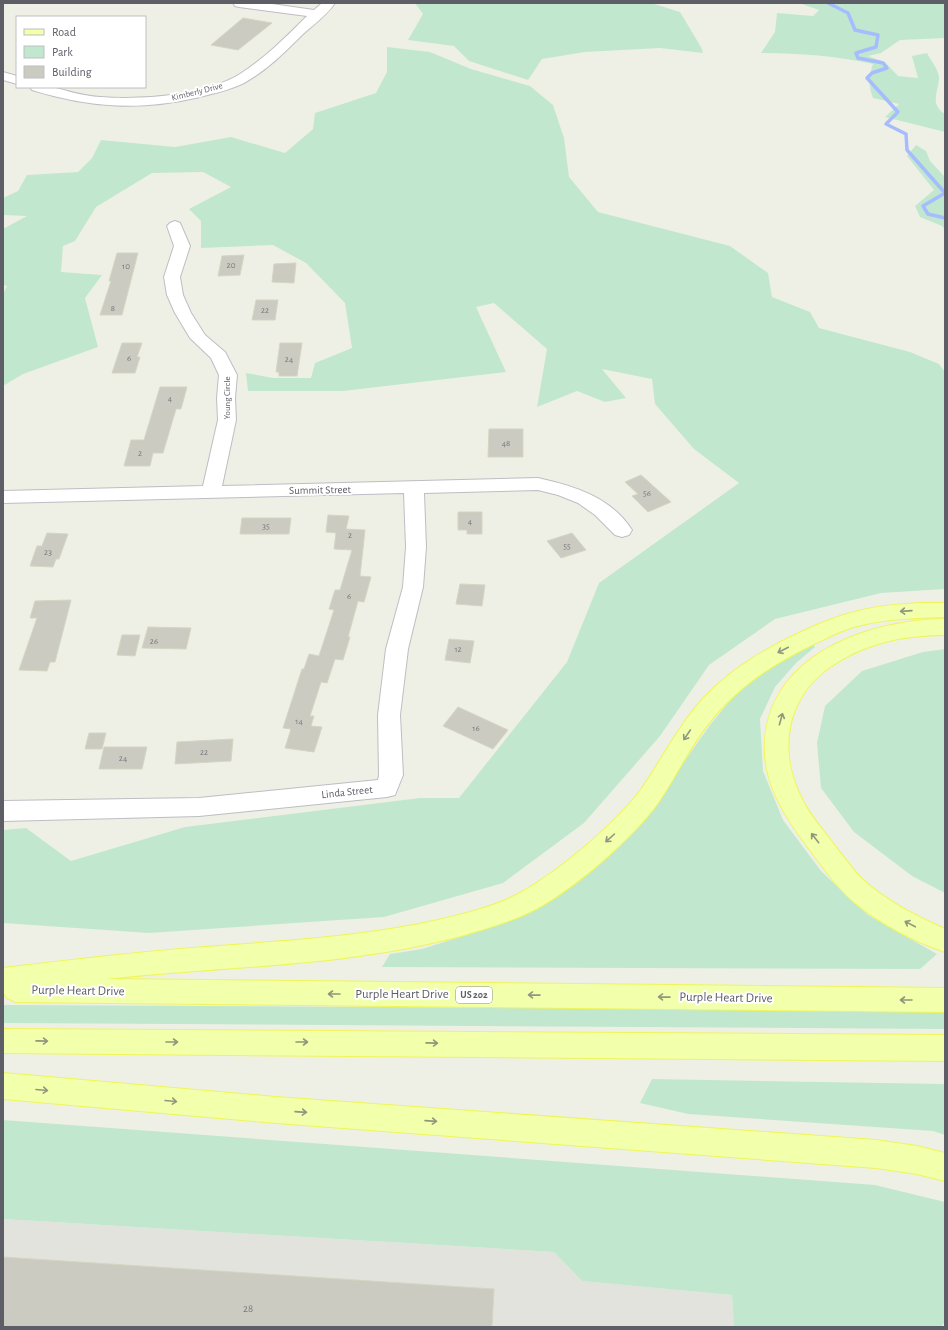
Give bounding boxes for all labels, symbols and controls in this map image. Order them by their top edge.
legend [16,16,146,88]
text: Road [52,26,76,38]
text: Park [52,46,73,58]
text: Building [52,66,92,78]
street label: Kimberly Drive [171,81,223,103]
house number: 20 [227,261,236,270]
house number: 10 [122,262,130,271]
house number: 8 [111,304,115,313]
house number: 22 [261,306,269,315]
house number: 6 [127,354,131,363]
house number: 24 [285,355,294,364]
street label: Young Circle [223,376,232,420]
house number: 4 [168,394,173,403]
house number: 48 [502,439,510,448]
house number: 2 [138,449,142,458]
street label: Summit Street [289,484,352,496]
house number: 56 [643,489,651,498]
house number: 4 [468,517,473,526]
house number: 35 [262,522,270,531]
house number: 2 [348,531,352,540]
house number: 55 [563,542,571,551]
house number: 23 [44,548,52,557]
house number: 6 [347,592,351,601]
one-way arrow [900,608,913,615]
house number: 26 [150,637,158,646]
house number: 12 [454,645,462,654]
one-way arrow [777,647,789,654]
one-way arrow [778,712,785,725]
house number: 14 [295,717,303,726]
house number: 16 [472,724,480,733]
one-way arrow [683,730,691,741]
house number: 22 [200,748,208,757]
house number: 24 [119,754,128,763]
street label: Linda Street [321,784,374,800]
one-way arrow [811,832,820,843]
one-way arrow [604,834,615,843]
one-way arrow [904,920,916,927]
street label: Purple Heart Drive [31,984,125,998]
road number: US 202 [456,987,492,1003]
street label: Purple Heart Drive [355,988,449,1001]
one-way arrow [328,990,341,998]
one-way arrow [528,991,541,999]
street label: Purple Heart Drive [679,991,773,1005]
one-way arrow [658,993,671,1001]
one-way arrow [900,996,913,1004]
one-way arrow [35,1037,48,1045]
one-way arrow [165,1038,178,1046]
one-way arrow [295,1038,308,1046]
one-way arrow [425,1039,438,1047]
one-way arrow [35,1086,48,1093]
one-way arrow [164,1098,177,1105]
one-way arrow [294,1108,307,1115]
one-way arrow [424,1117,437,1124]
house number: 28 [243,1303,253,1314]

